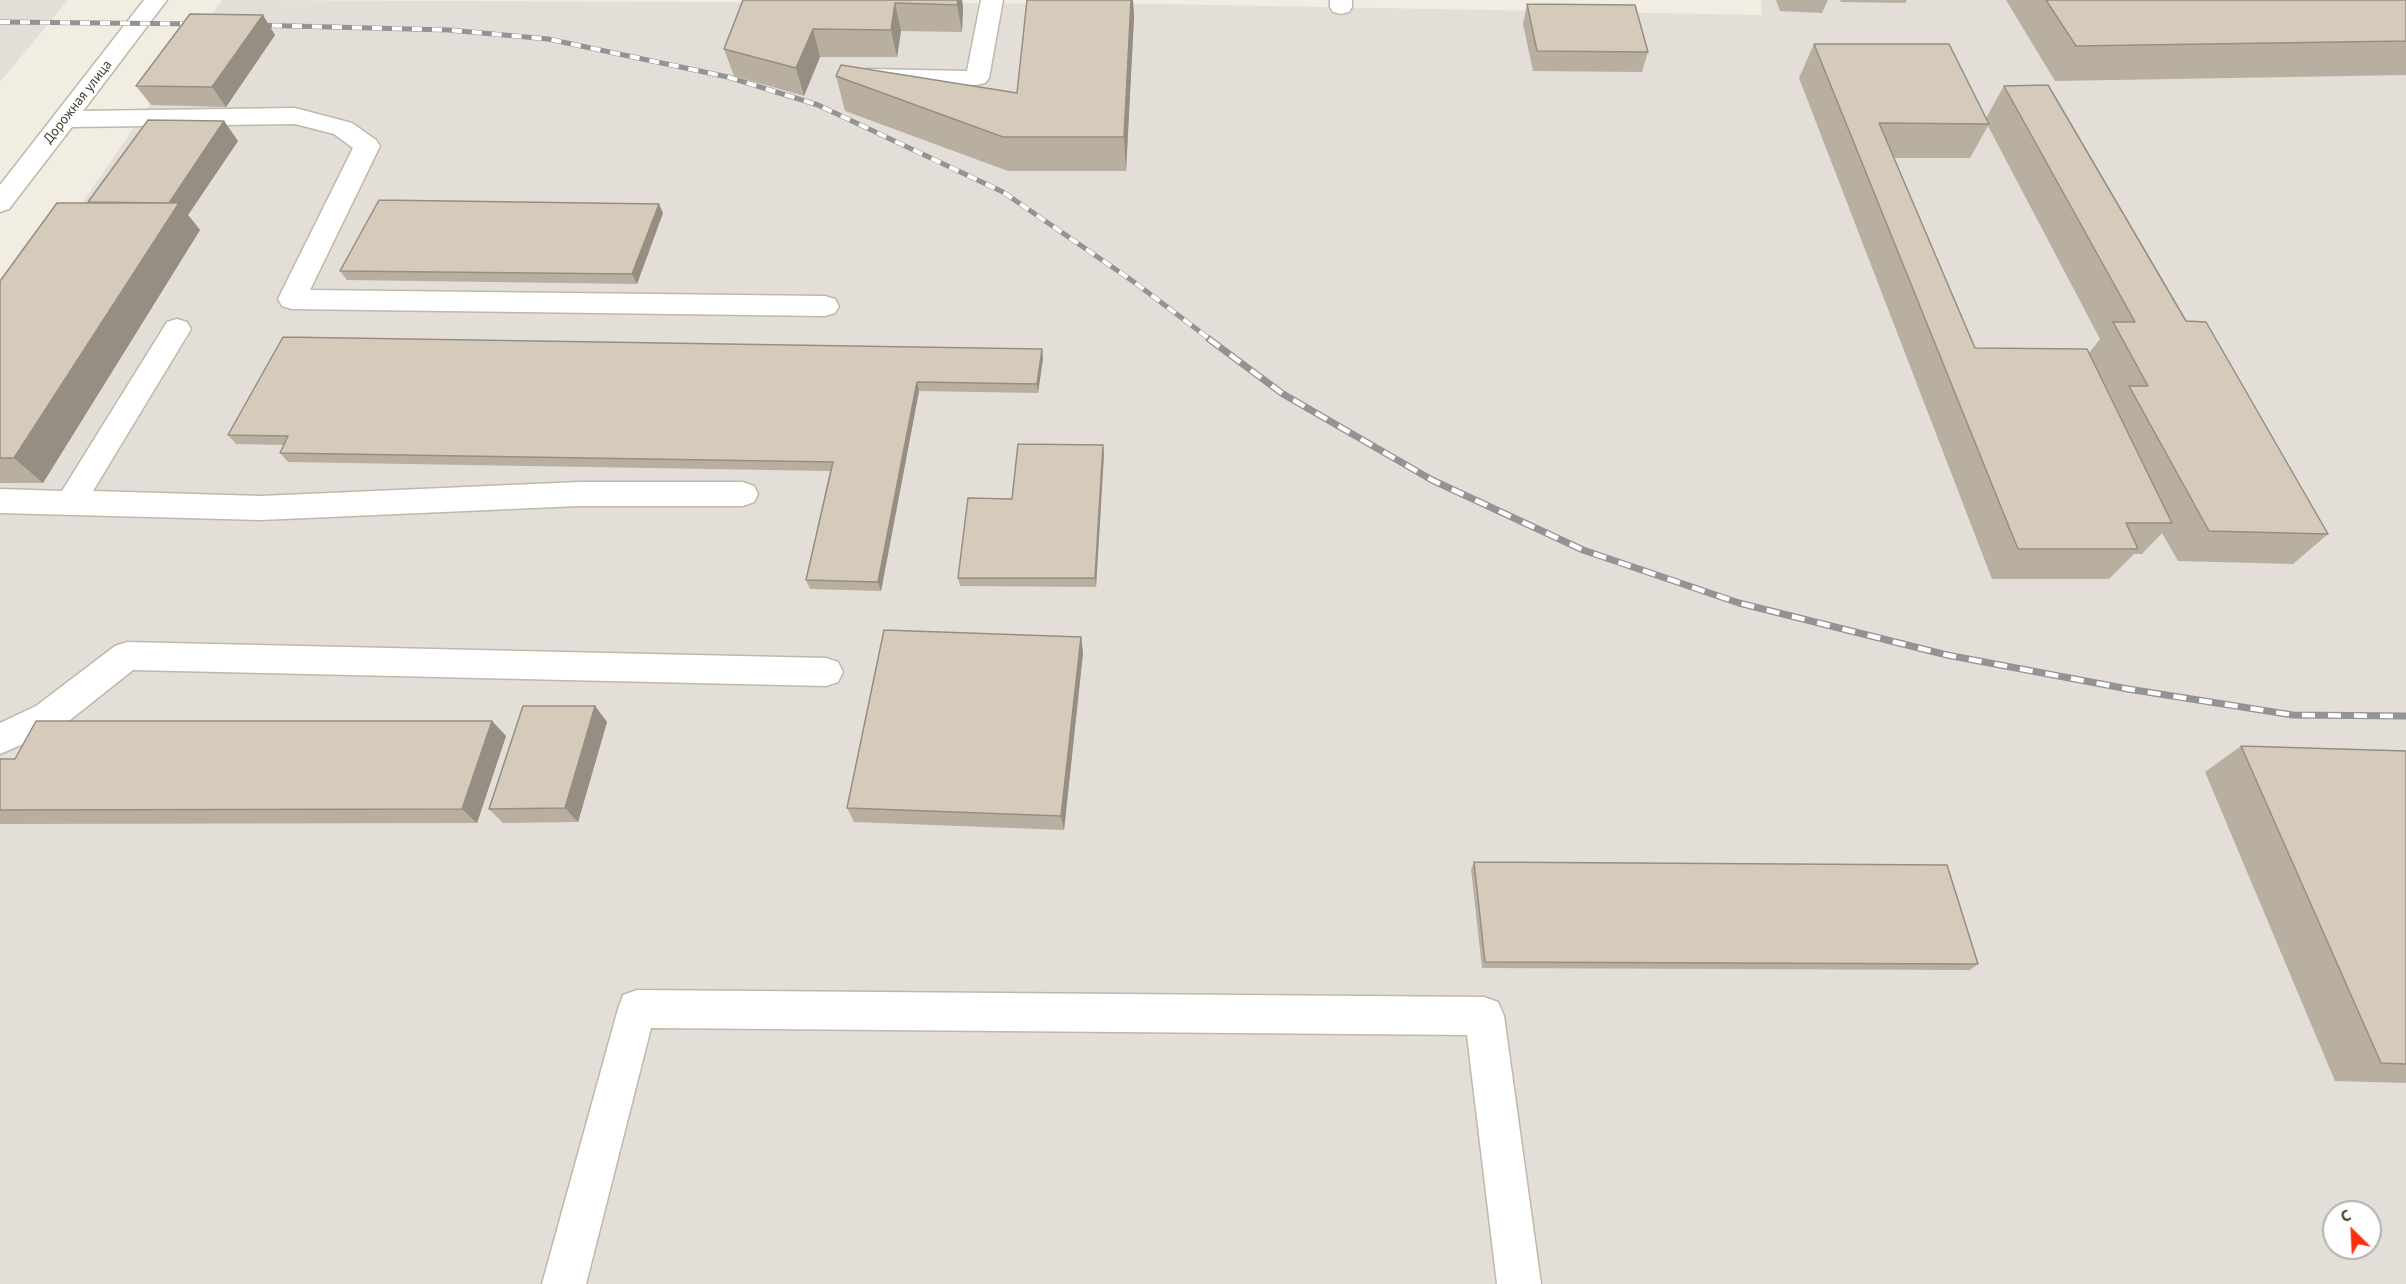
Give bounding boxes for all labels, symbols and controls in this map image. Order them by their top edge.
street label: Дорожная улица [40,57,116,147]
north arrow [2322,1200,2382,1260]
text: С [2337,1204,2354,1226]

